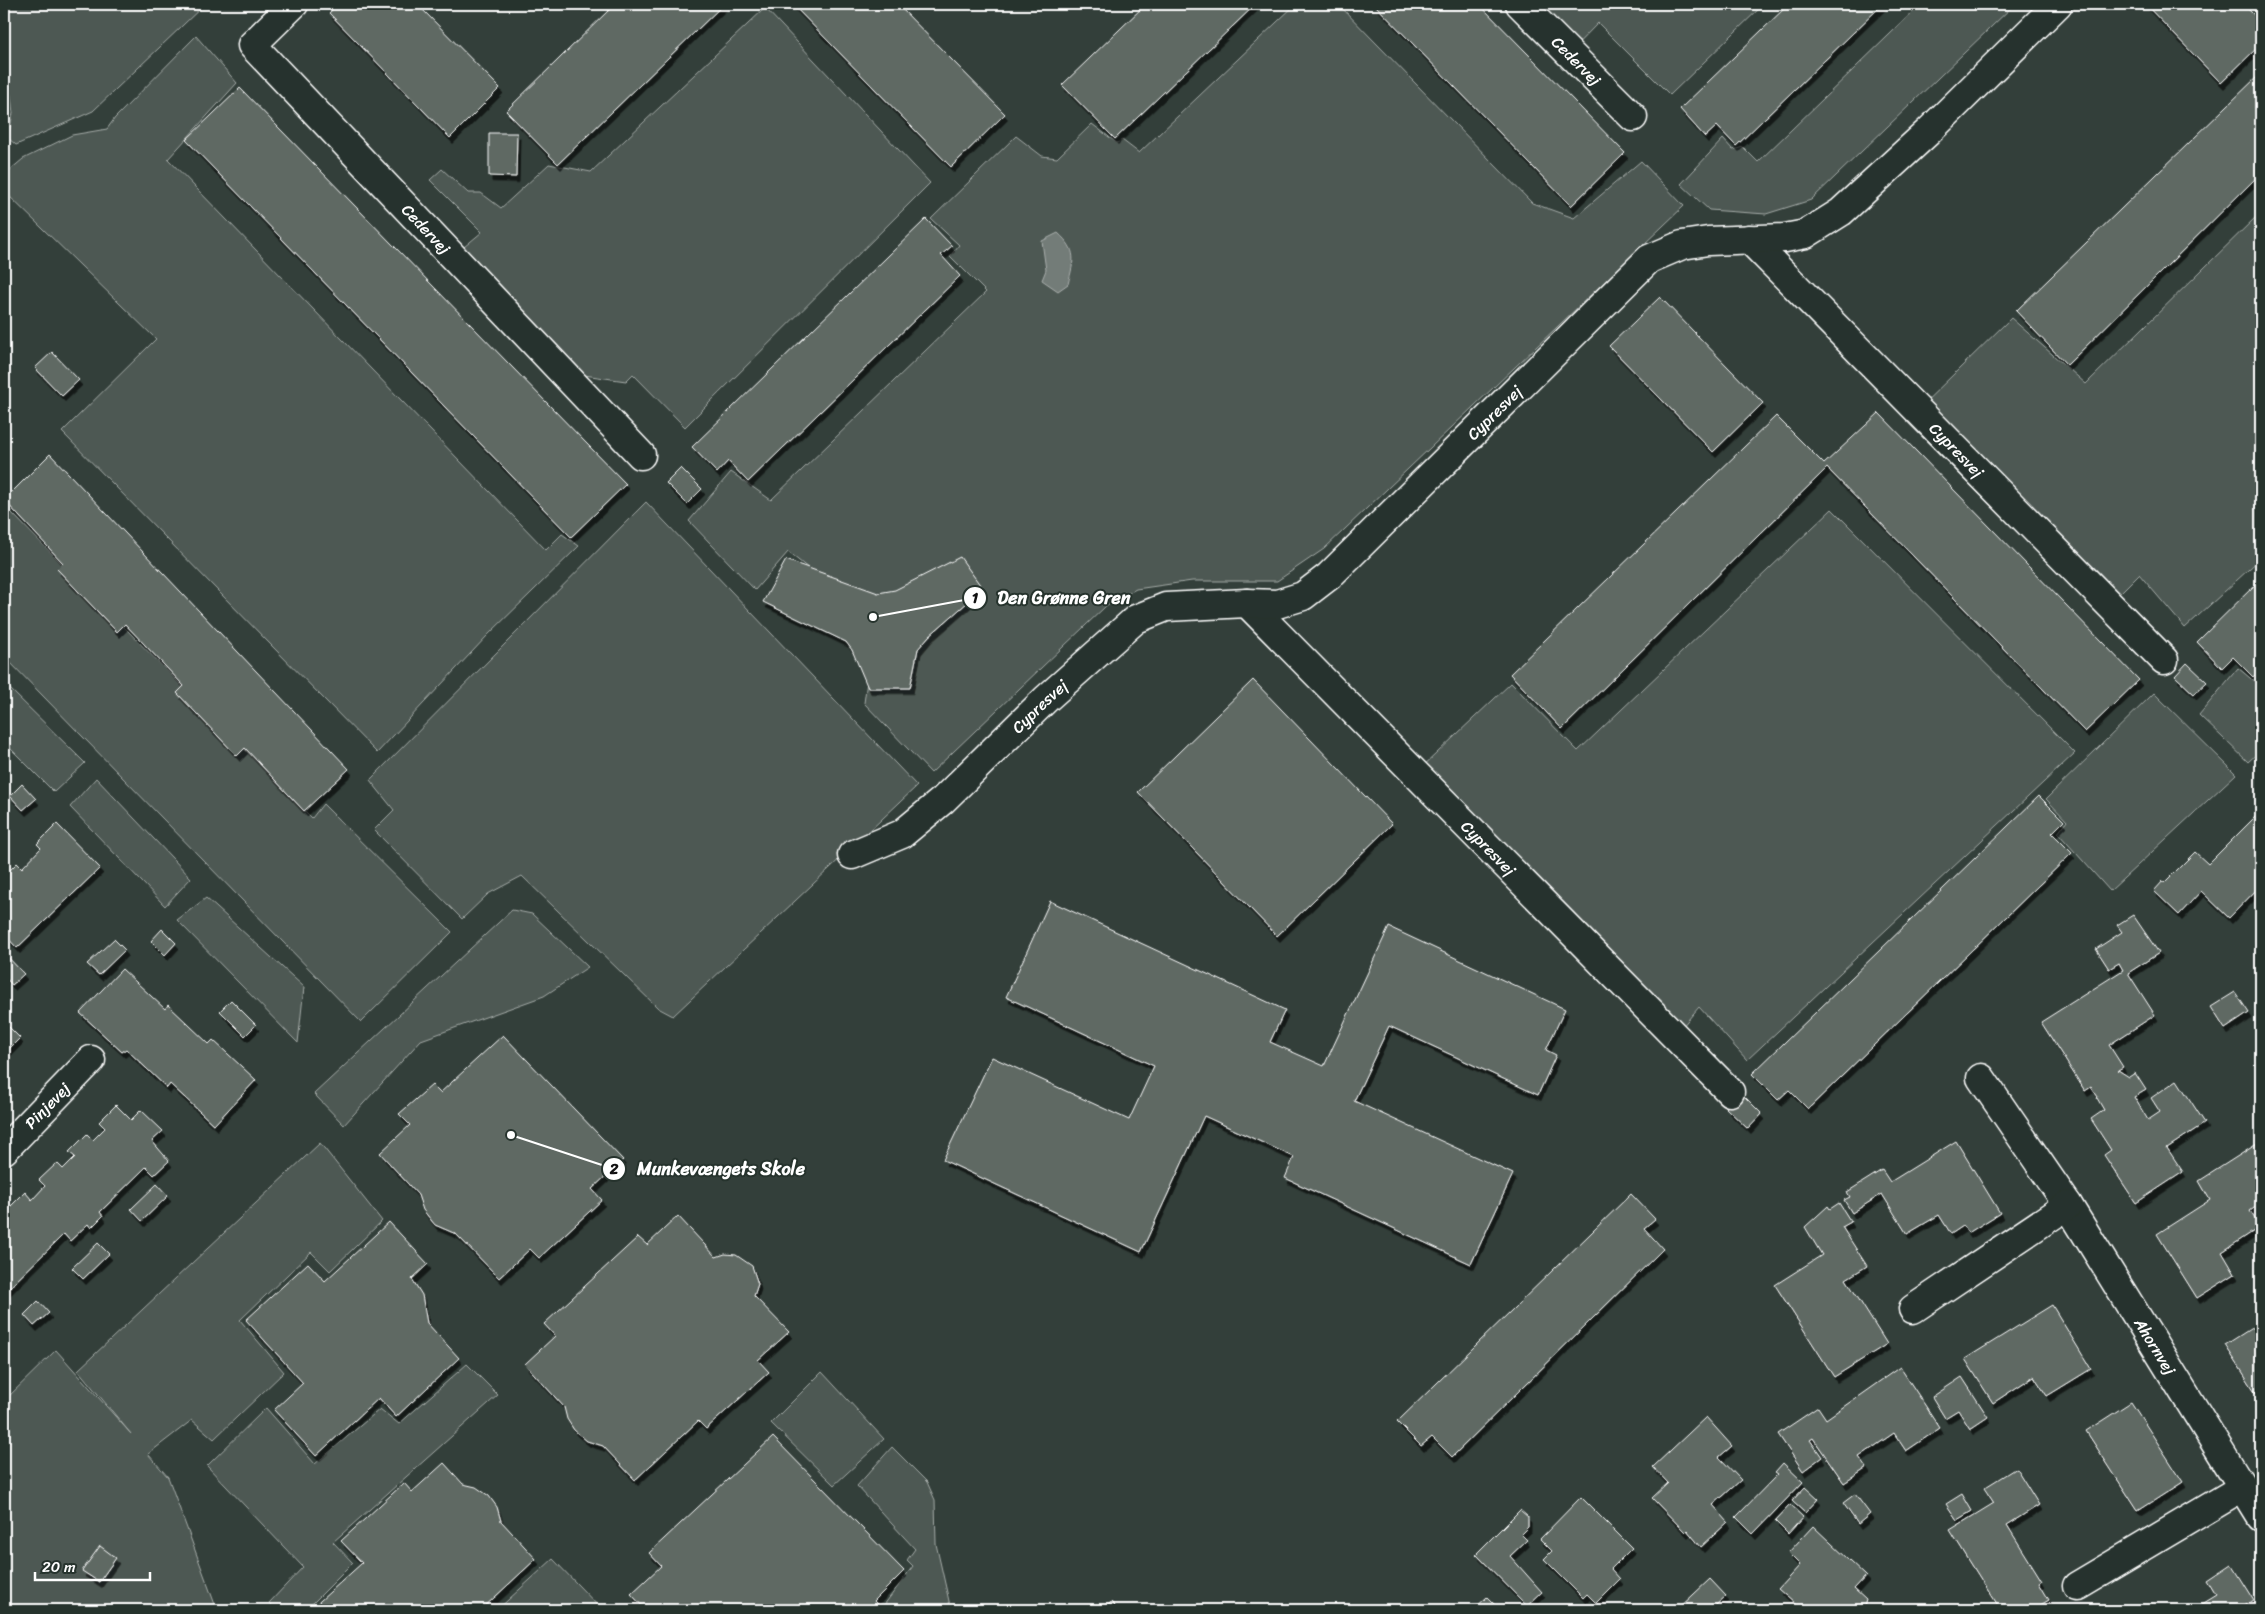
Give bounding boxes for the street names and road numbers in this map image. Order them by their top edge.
street label: Cedervej [1544,28,1609,93]
street label: Cedervej [395,196,459,262]
street label: Cypresvej [1459,377,1530,447]
street label: Cypresvej [1922,415,1992,486]
street label: Cypresvej [1004,671,1075,740]
street label: Cypresvej [1454,813,1524,884]
street label: Pinjevej [17,1074,78,1136]
street label: Ahornvej [2126,1311,2185,1381]

